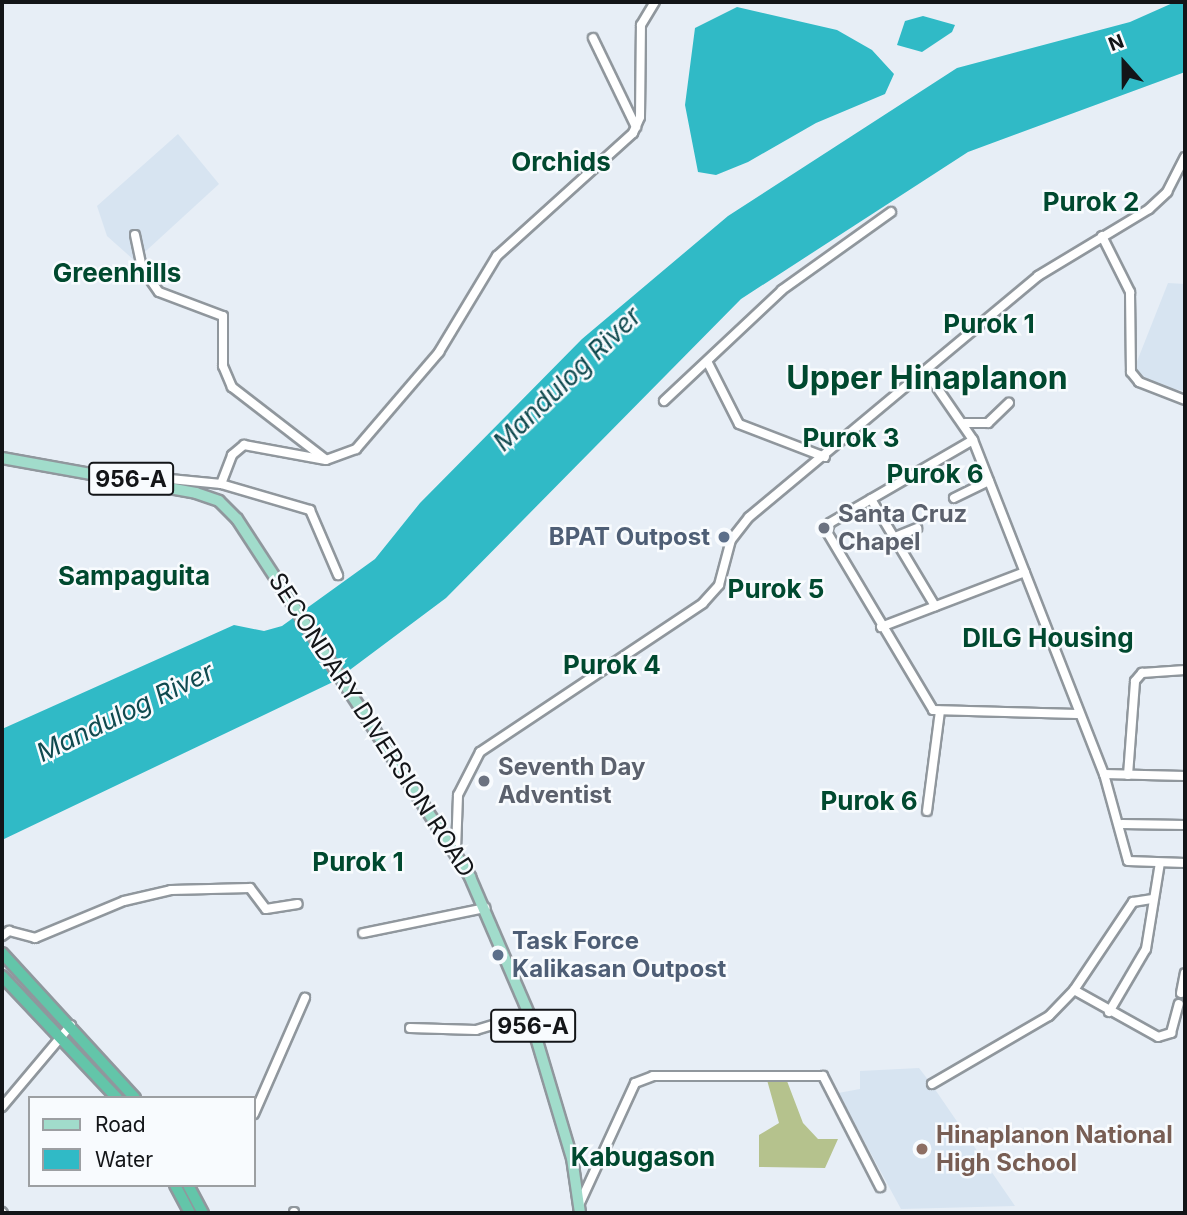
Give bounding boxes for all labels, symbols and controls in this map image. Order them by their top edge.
north arrow [1089,28,1159,98]
text: N [1105,30,1127,56]
district label: Orchids [511,146,611,178]
district label: Purok 2 [1043,186,1139,218]
district label: Greenhills [53,257,181,289]
water label: Mandulog River [487,301,647,457]
district label: Purok 1 [943,308,1035,340]
district label: Upper Hinaplanon [786,359,1068,397]
district label: Purok 3 [803,422,899,454]
district label: Purok 6 [886,458,984,490]
road number: 956-A [87,460,175,499]
place label: Santa Cruz Chapel [838,500,967,556]
marker: Santa Cruz Chapel [816,520,832,536]
place label: BPAT Outpost [549,523,710,551]
marker: BPAT Outpost [716,529,732,545]
district label: Sampaguita [58,560,210,592]
street label: SECONDARY DIVERSION ROAD [263,568,481,882]
district label: Purok 5 [728,573,824,605]
district label: DILG Housing [962,622,1134,654]
district label: Purok 4 [563,649,661,681]
water label: Mandulog River [31,656,219,768]
place label: Seventh Day Adventist [498,753,646,809]
marker: Seventh Day Adventist [476,773,492,789]
district label: Purok 6 [820,785,918,817]
district label: Purok 1 [312,846,404,878]
place label: Task Force Kalikasan Outpost [512,927,726,983]
marker: Task Force Kalikasan Outpost [490,947,506,963]
road number: 956-A [489,1007,577,1046]
legend [28,1096,256,1187]
text: Road [95,1112,146,1137]
place label: Hinaplanon National High School [936,1121,1173,1177]
district label: Kabugason [571,1141,715,1173]
marker: Hinaplanon National High School [914,1141,930,1157]
text: Water [95,1147,153,1172]

